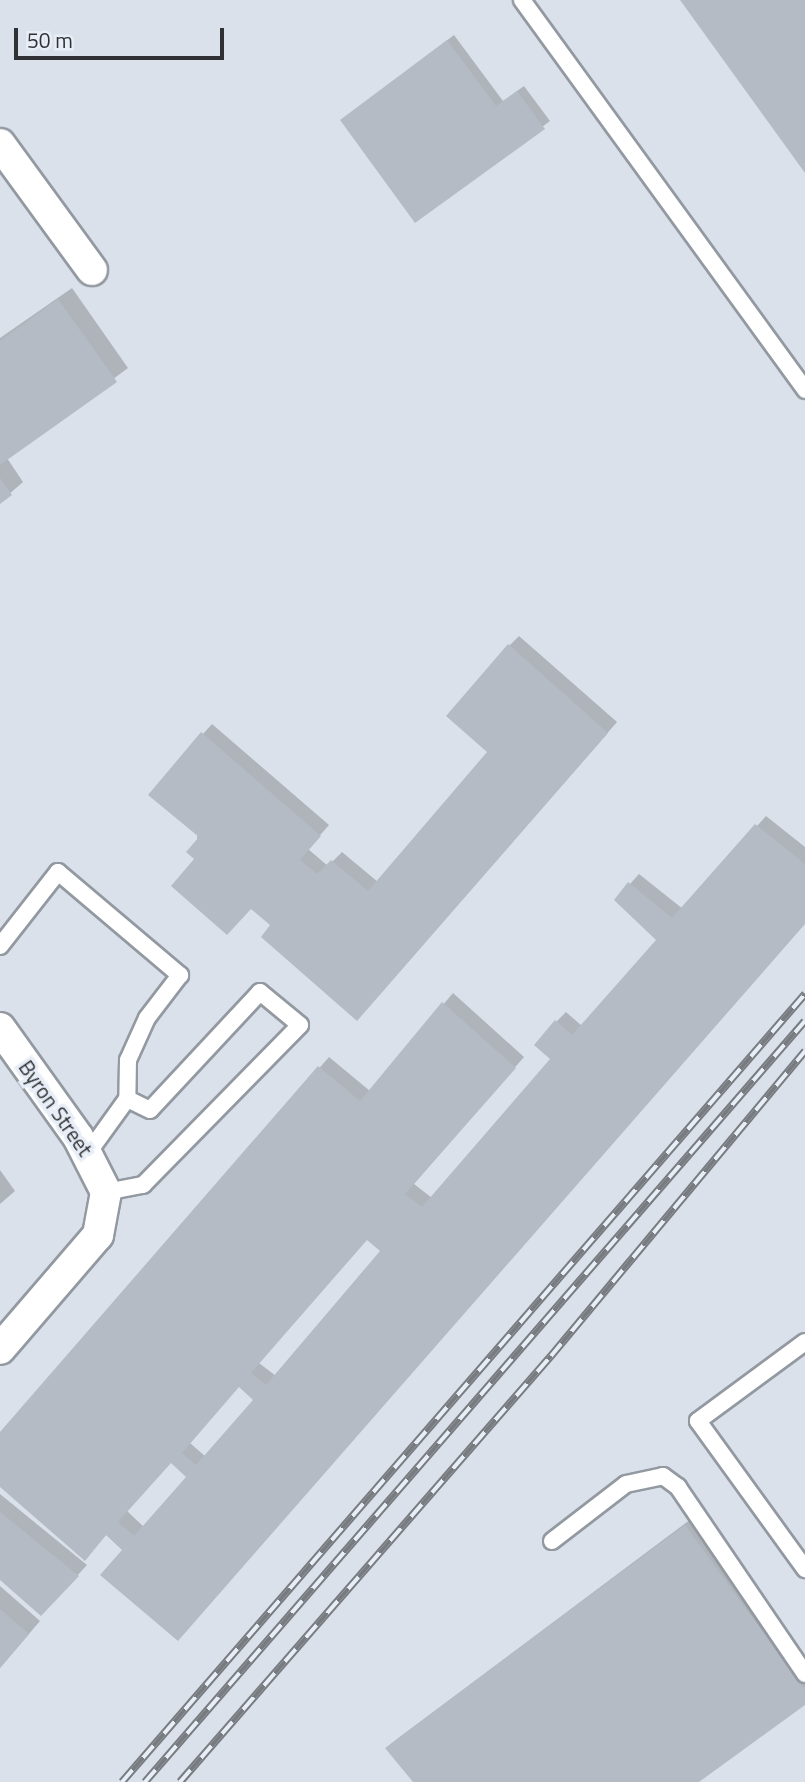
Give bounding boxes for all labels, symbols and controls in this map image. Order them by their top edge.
scale bar [18,14,228,58]
text: 50 m [27,24,73,56]
street label: Byron Street [14,1055,98,1161]

